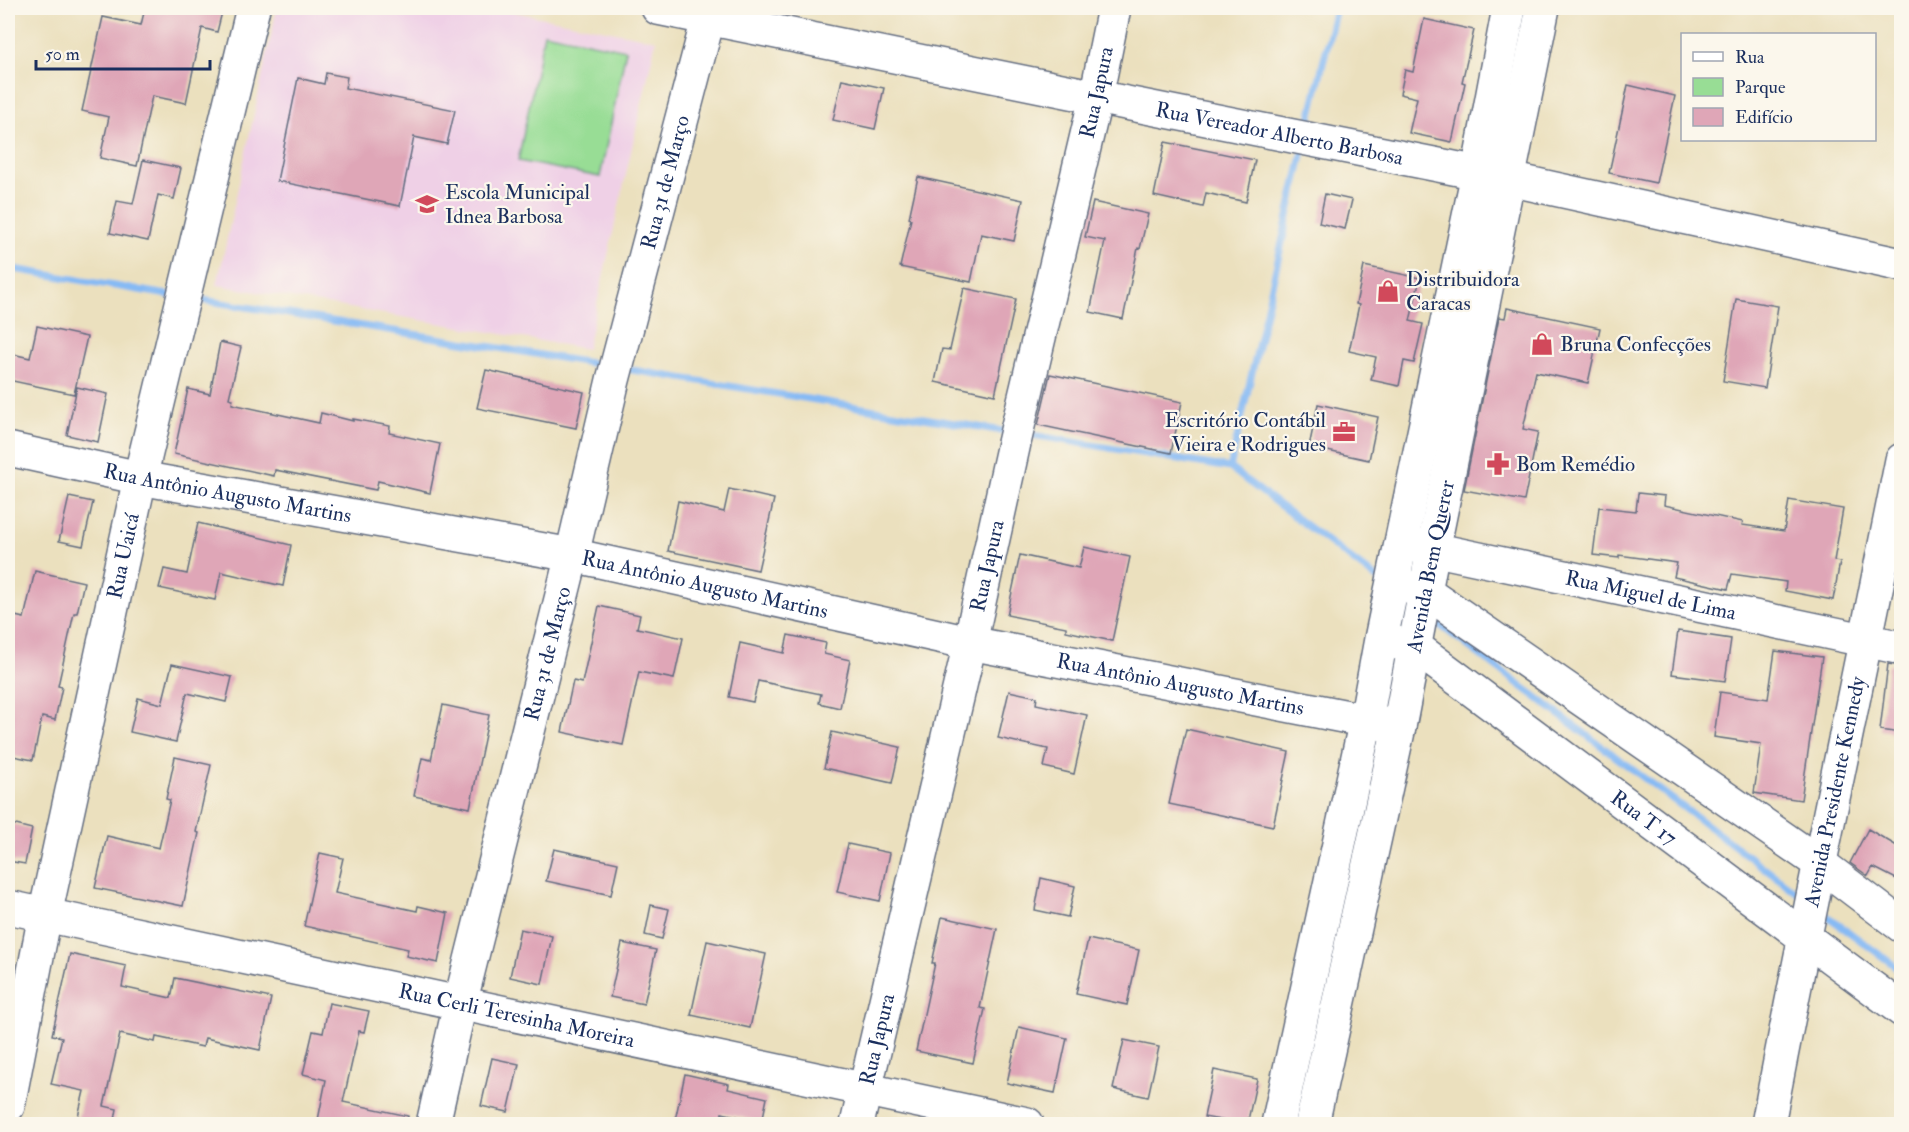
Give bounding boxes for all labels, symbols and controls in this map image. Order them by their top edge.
scale bar [36,33,210,71]
legend [1681,33,1876,141]
text: 50 m [45,43,80,66]
street label: Rua Japura [1073,44,1119,141]
text: Rua [1735,46,1765,69]
text: Parque [1735,76,1786,99]
street label: Rua Vereador Alberto Barbosa [1153,96,1406,171]
text: Edifício [1735,106,1793,129]
street label: Rua 31 de Março [635,112,696,252]
place label: Escola Municipal Idnea Barbosa [445,179,591,230]
school or university icon: Escola Municipal Idnea Barbosa [414,191,440,217]
place label: Distribuidora Caracas [1406,266,1520,317]
shop icon: Distribuidora Caracas [1375,278,1401,304]
shop icon: Bruna Confecções [1529,331,1555,357]
place label: Bruna Confecções [1560,331,1711,358]
place label: Escritório Contábil Vieira e Rodrigues [1164,407,1327,458]
office icon: Escritório Contábil Vieira e Rodrigues [1331,419,1357,445]
pharmacy icon: Bom Remédio [1485,451,1511,477]
place label: Bom Remédio [1516,451,1635,478]
street label: Rua Antônio Augusto Martins [101,457,354,529]
street label: Avenida Bem Querer [1400,478,1460,656]
street label: Rua Uaicá [101,510,146,601]
street label: Rua Japura [964,517,1010,614]
street label: Rua Antônio Augusto Martins [579,544,831,625]
street label: Rua Miguel de Lima [1563,564,1739,626]
street label: Rua 31 de Março [518,584,577,724]
street label: Rua Antônio Augusto Martins [1054,647,1307,722]
street label: Avenida Presidente Kennedy [1797,673,1871,910]
street label: Rua T 17 [1605,784,1683,851]
street label: Rua Cerli Teresinha Moreira [396,977,637,1054]
street label: Rua Japura [853,990,901,1088]

